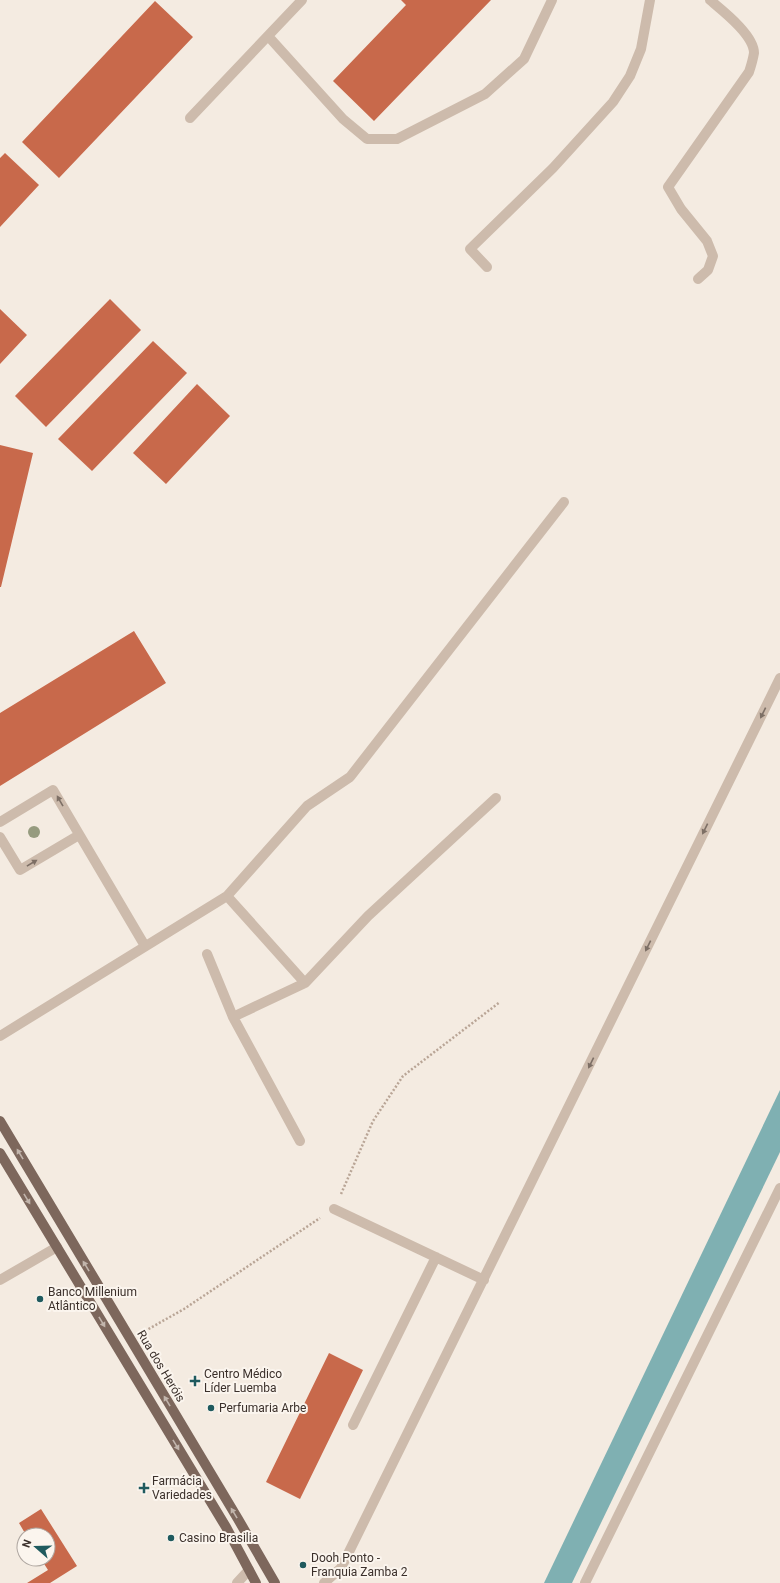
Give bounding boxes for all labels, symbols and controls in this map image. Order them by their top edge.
one-way arrow [760,707,766,718]
one-way arrow [56,795,63,807]
one-way arrow [702,824,709,835]
one-way arrow [26,859,38,866]
one-way arrow [645,940,651,952]
one-way arrow [588,1057,594,1068]
one-way arrow [16,1148,23,1160]
one-way arrow [24,1193,31,1205]
one-way arrow [83,1260,90,1272]
place label: Banco Millenium Atlântico [48,1285,137,1313]
marker: Banco Millenium Atlântico [35,1294,45,1304]
one-way arrow [98,1316,105,1328]
street label: Rua dos Heróis [134,1328,188,1404]
place label: Centro Médico Líder Luemba [204,1367,282,1395]
marker: Centro Médico Líder Luemba [189,1375,201,1387]
one-way arrow [164,1395,171,1407]
place label: Perfumaria Arbe [219,1401,306,1415]
marker: Perfumaria Arbe [206,1403,216,1413]
one-way arrow [173,1439,180,1451]
place label: Farmácia Variedades [152,1474,212,1502]
marker: Farmácia Variedades [139,1483,149,1493]
one-way arrow [231,1507,238,1519]
north arrow [16,1527,56,1567]
place label: Casino Brasilia [179,1531,258,1545]
marker: Casino Brasilia [166,1533,176,1543]
text: N [20,1538,35,1550]
place label: Dooh Ponto - Franquia Zamba 2 [311,1551,408,1579]
marker: Dooh Ponto - Franquia Zamba 2 [298,1560,308,1570]

